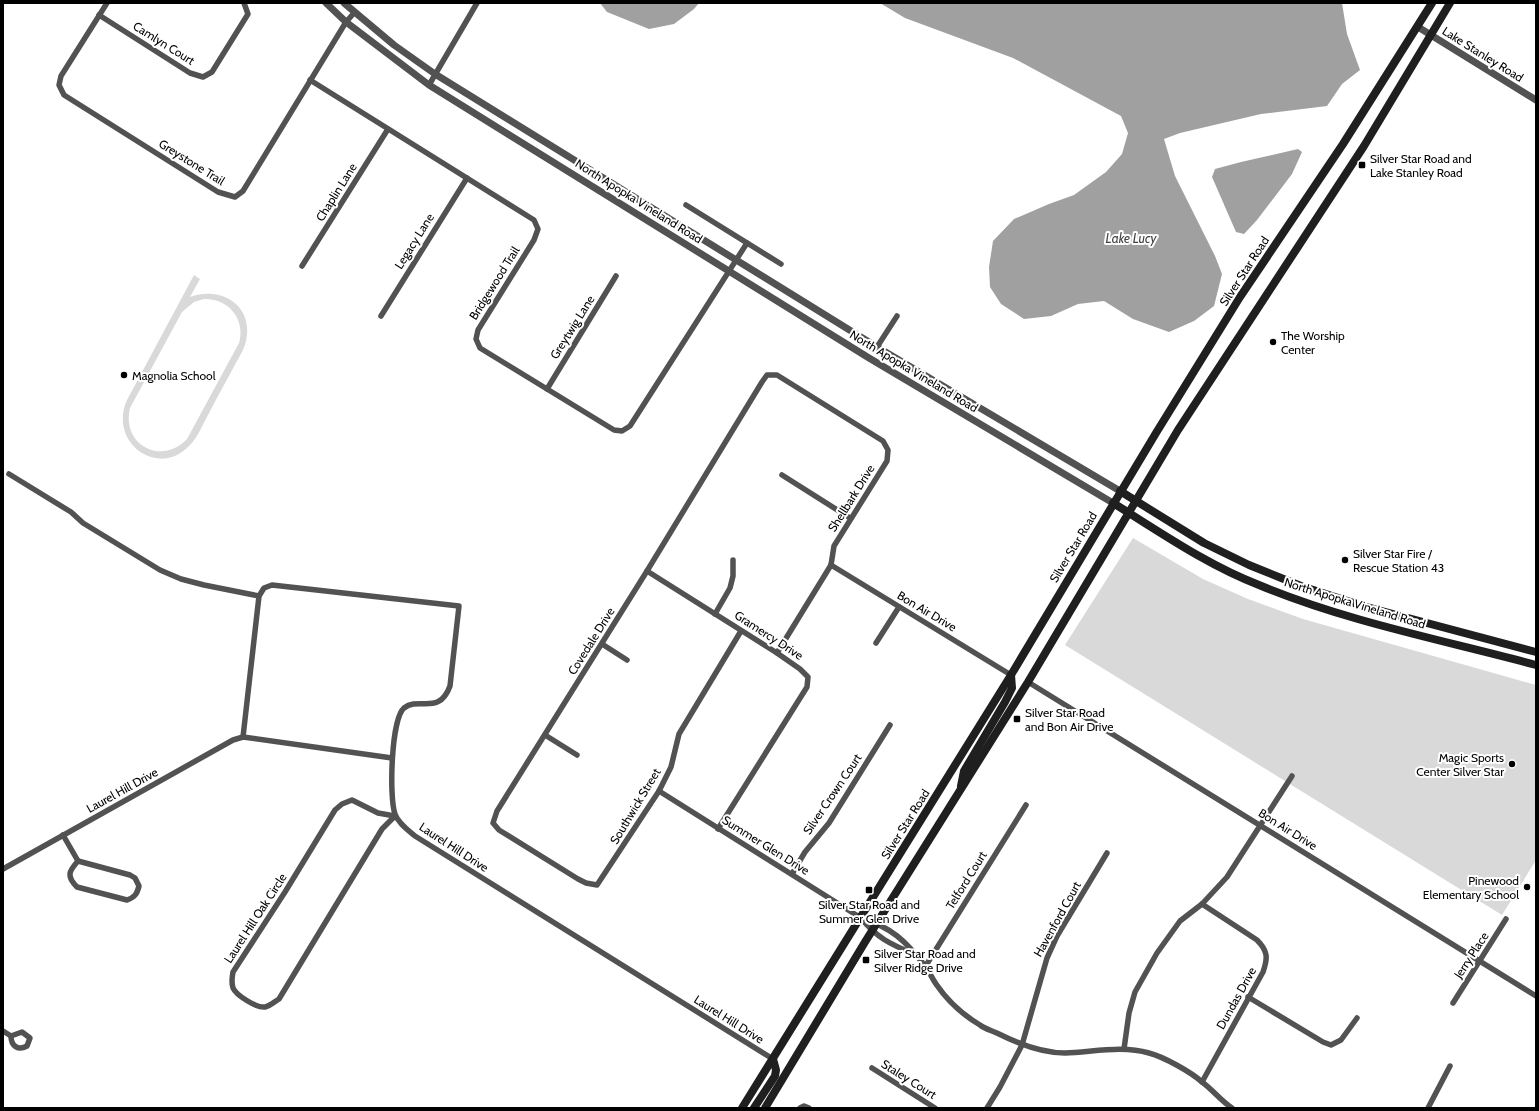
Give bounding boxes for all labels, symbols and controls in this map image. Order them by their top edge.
street label: Camlyn Court [130,18,198,68]
street label: Lake Stanley Road [1440,23,1526,85]
street label: Greystone Trail [156,136,228,188]
place label: Silver Star Road and Lake Stanley Road [1370,151,1472,180]
street label: North Apopka Vineland Road [573,156,705,246]
street label: Chaplin Lane [312,160,360,224]
marker: Silver Star Road and Lake Stanley Road [1357,160,1367,170]
street label: Legacy Lane [391,210,437,272]
water label: Lake Lucy [1106,230,1157,246]
street label: Silver Star Road [1216,233,1272,309]
street label: Bridgewood Trail [465,243,523,322]
street label: Greytwig Lane [546,292,598,362]
street label: North Apopka Vineland Road [847,327,981,415]
place label: The Worship Center [1281,328,1345,357]
marker: The Worship Center [1268,337,1278,347]
place label: Magnolia School [132,368,216,383]
marker: Magnolia School [119,370,129,380]
street label: Shellbark Drive [824,462,878,534]
street label: Silver Star Road [1046,509,1100,585]
place label: Silver Star Fire / Rescue Station 43 [1353,546,1444,575]
marker: Silver Star Fire / Rescue Station 43 [1340,555,1350,565]
street label: North Apopka Vineland Road [1283,574,1427,632]
street label: Bon Air Drive [895,587,959,635]
street label: Covedale Drive [564,605,618,677]
street label: Gramercy Drive [732,607,806,663]
place label: Silver Star Road and Bon Air Drive [1025,705,1113,734]
marker: Silver Star Road and Bon Air Drive [1012,714,1022,724]
place label: Magic Sports Center Silver Star [1416,750,1504,779]
street label: Silver Crown Court [799,751,865,837]
marker: Magic Sports Center Silver Star [1507,759,1517,769]
street label: Laurel Hill Drive [84,764,160,816]
street label: Southwick Street [606,765,664,847]
street label: Silver Star Road [877,786,933,862]
street label: Bon Air Drive [1256,805,1320,853]
street label: Summer Glen Drive [720,812,812,878]
street label: Laurel Hill Drive [417,819,491,875]
street label: Telford Court [942,848,990,912]
street label: Laurel Hill Oak Circle [220,870,290,966]
place label: Pinewood Elementary School [1423,873,1519,902]
street label: Havenford Court [1030,879,1084,959]
marker: Pinewood Elementary School [1522,882,1532,892]
marker: Silver Star Road and Summer Glen Drive [864,885,874,895]
place label: Silver Star Road and Summer Glen Drive [818,897,920,926]
street label: Jerry Place [1450,929,1492,982]
place label: Silver Star Road and Silver Ridge Drive [874,946,976,975]
marker: Silver Star Road and Silver Ridge Drive [861,955,871,965]
street label: Dundas Drive [1213,964,1259,1032]
street label: Laurel Hill Drive [691,992,767,1046]
street label: Staley Court [879,1056,939,1102]

